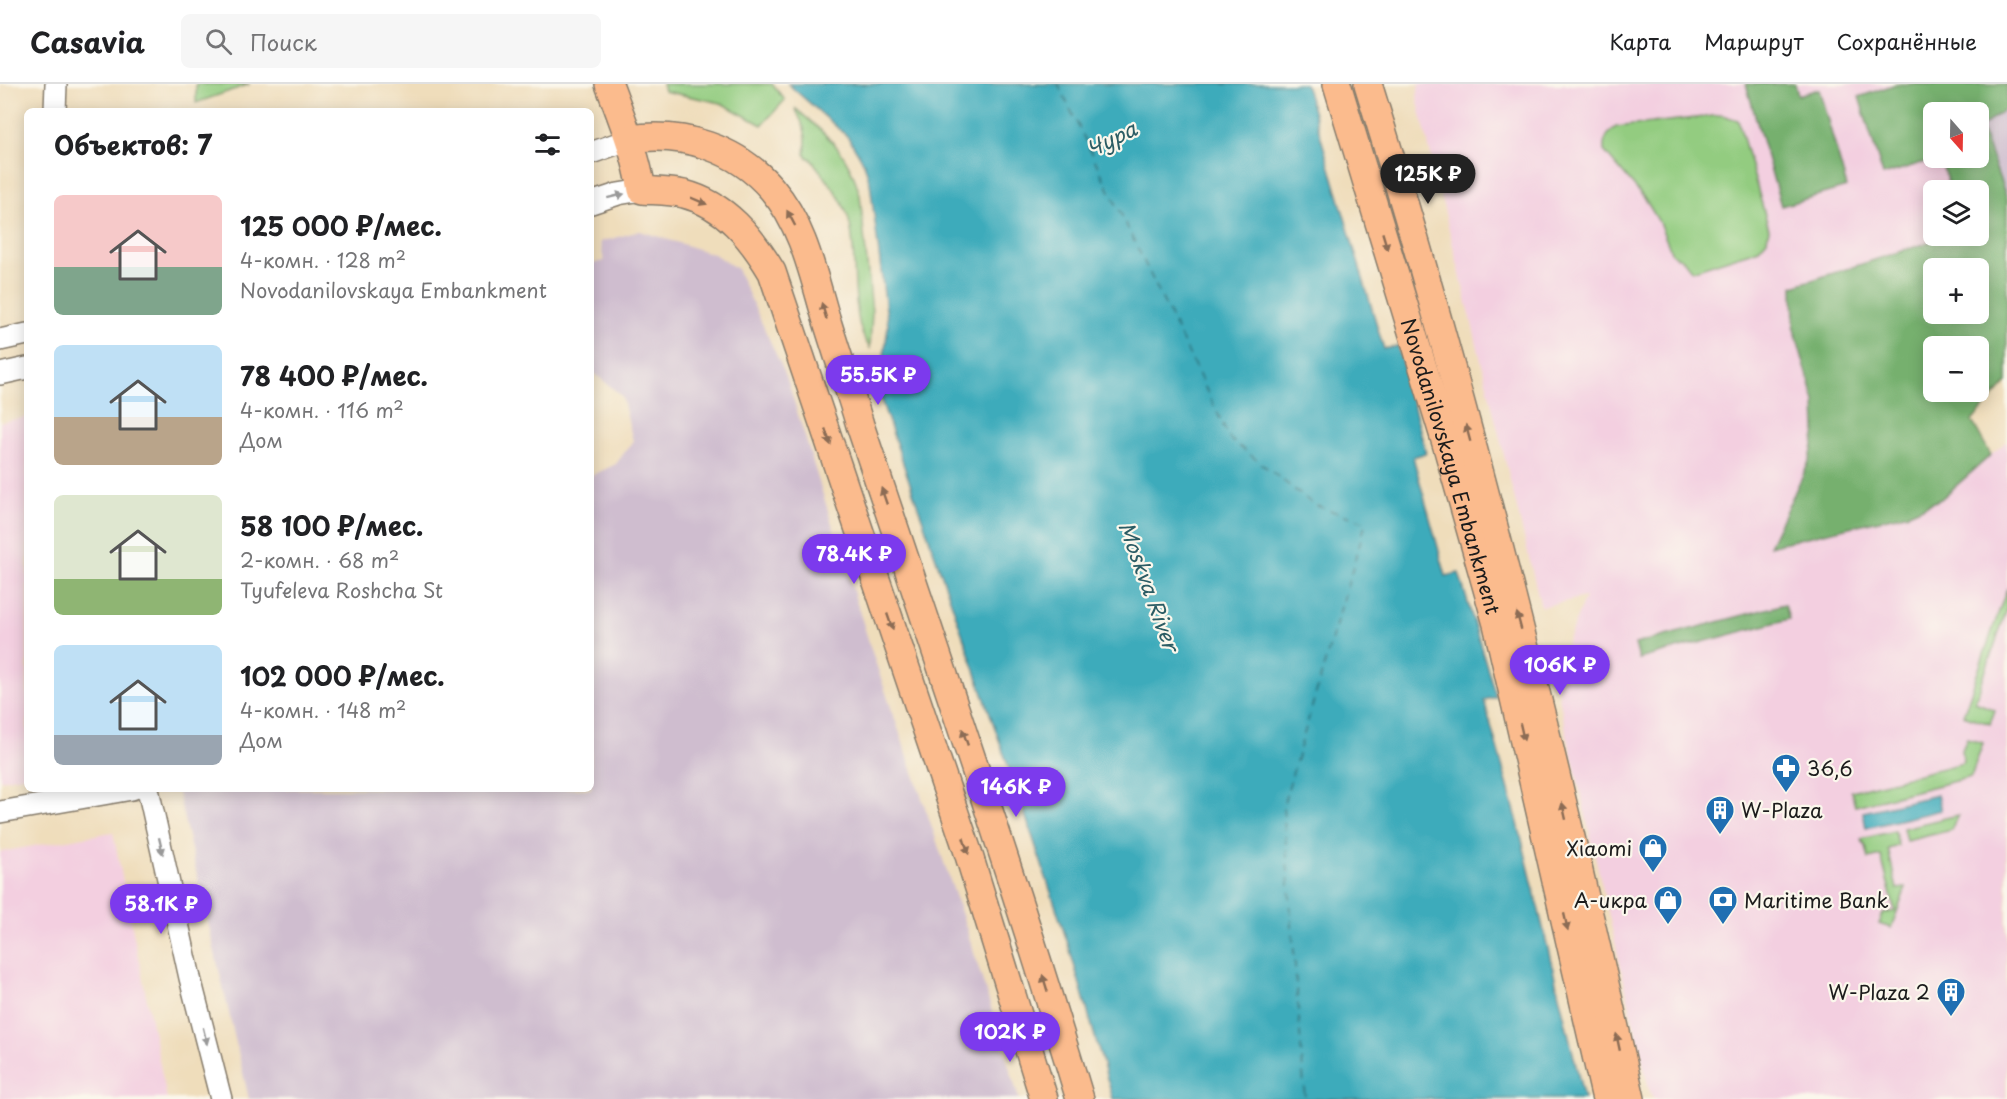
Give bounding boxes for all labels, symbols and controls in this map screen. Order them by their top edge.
search box [181,14,601,68]
text: Casavia [30,20,145,63]
icon: search [202,25,235,58]
text: Поиск [250,25,317,58]
text: Карта [1610,25,1671,57]
text: Маршрут [1704,25,1804,57]
text: Сохранённые [1837,25,1977,57]
north arrow [1923,102,1989,168]
map controls [1923,102,1989,402]
water label: Чура [1080,111,1143,164]
text: Объектов: 7 [54,125,212,164]
icon: filters [531,128,564,161]
pin: 125K ₽ [1379,154,1477,205]
text: 125K ₽ [1394,158,1462,188]
button: layers [1923,180,1989,246]
one-way arrow [607,190,625,200]
one-way arrow [690,196,708,206]
text: 125 000 ₽/мес. [240,206,442,245]
one-way arrow [787,209,797,227]
icon: home [102,219,174,291]
one-way arrow [1381,232,1390,250]
text: 4-комн. · 128 m² [240,245,406,275]
button: + [1923,258,1989,324]
text: Novodanilovskaya Embankment [240,275,547,305]
one-way arrow [819,302,828,320]
street label: Novodanilovskaya Embankment [1394,315,1509,618]
button: − [1923,336,1989,402]
pin: 55.5K ₽ [823,355,933,406]
text: 78 400 ₽/мес. [240,356,428,395]
text: 55.5K ₽ [840,359,916,389]
icon: home [102,369,174,441]
text: 4-комн. · 116 m² [240,395,404,425]
one-way arrow [1463,424,1472,442]
text: Дом [240,425,283,455]
one-way arrow [824,428,834,446]
one-way arrow [879,487,889,505]
text: 58 100 ₽/мес. [240,506,424,545]
water label: Moskva River [1112,517,1189,658]
icon: home [102,519,174,591]
pin: 78.4K ₽ [799,534,909,585]
text: 78.4K ₽ [816,538,892,568]
text: 2-комн. · 68 m² [240,545,399,575]
text: Tyufeleva Roshcha St [240,575,443,605]
one-way arrow [1514,612,1524,630]
one-way arrow [886,613,896,631]
pin: 106K ₽ [1511,645,1609,696]
text: 106K ₽ [1524,649,1596,679]
text: 102 000 ₽/мес. [240,656,445,695]
icon: home [102,669,174,741]
text: 4-комн. · 148 m² [240,695,406,725]
one-way arrow [1518,722,1528,741]
text: Дом [240,725,283,755]
one-way arrow [960,728,969,746]
pharmacy icon: 36,6 [1770,752,1802,794]
place label: 36,6 [1807,753,1853,783]
pin: 146K ₽ [967,767,1065,818]
text: 146K ₽ [981,771,1051,801]
building icon: W-Plaza [1704,794,1736,836]
place label: W-Plaza [1741,795,1823,825]
one-way arrow [1559,802,1569,820]
shop icon: Xiaomi [1637,832,1669,874]
place label: Xiaomi [1567,833,1632,863]
one-way arrow [157,837,166,856]
one-way arrow [961,837,971,855]
pin: 58.1K ₽ [106,884,216,935]
shop icon: А-икра [1652,884,1684,926]
bank icon: Maritime Bank [1707,884,1739,926]
place label: А-икра [1574,885,1648,915]
place label: Maritime Bank [1744,885,1889,915]
text: 58.1K ₽ [124,888,198,918]
one-way arrow [1562,912,1571,931]
one-way arrow [1040,974,1049,992]
building icon: W-Plaza 2 [1935,976,1967,1018]
place label: W-Plaza 2 [1828,977,1930,1007]
pin: 102K ₽ [961,1012,1059,1063]
text: 102K ₽ [974,1016,1046,1046]
one-way arrow [200,1027,210,1045]
one-way arrow [1613,1032,1622,1051]

